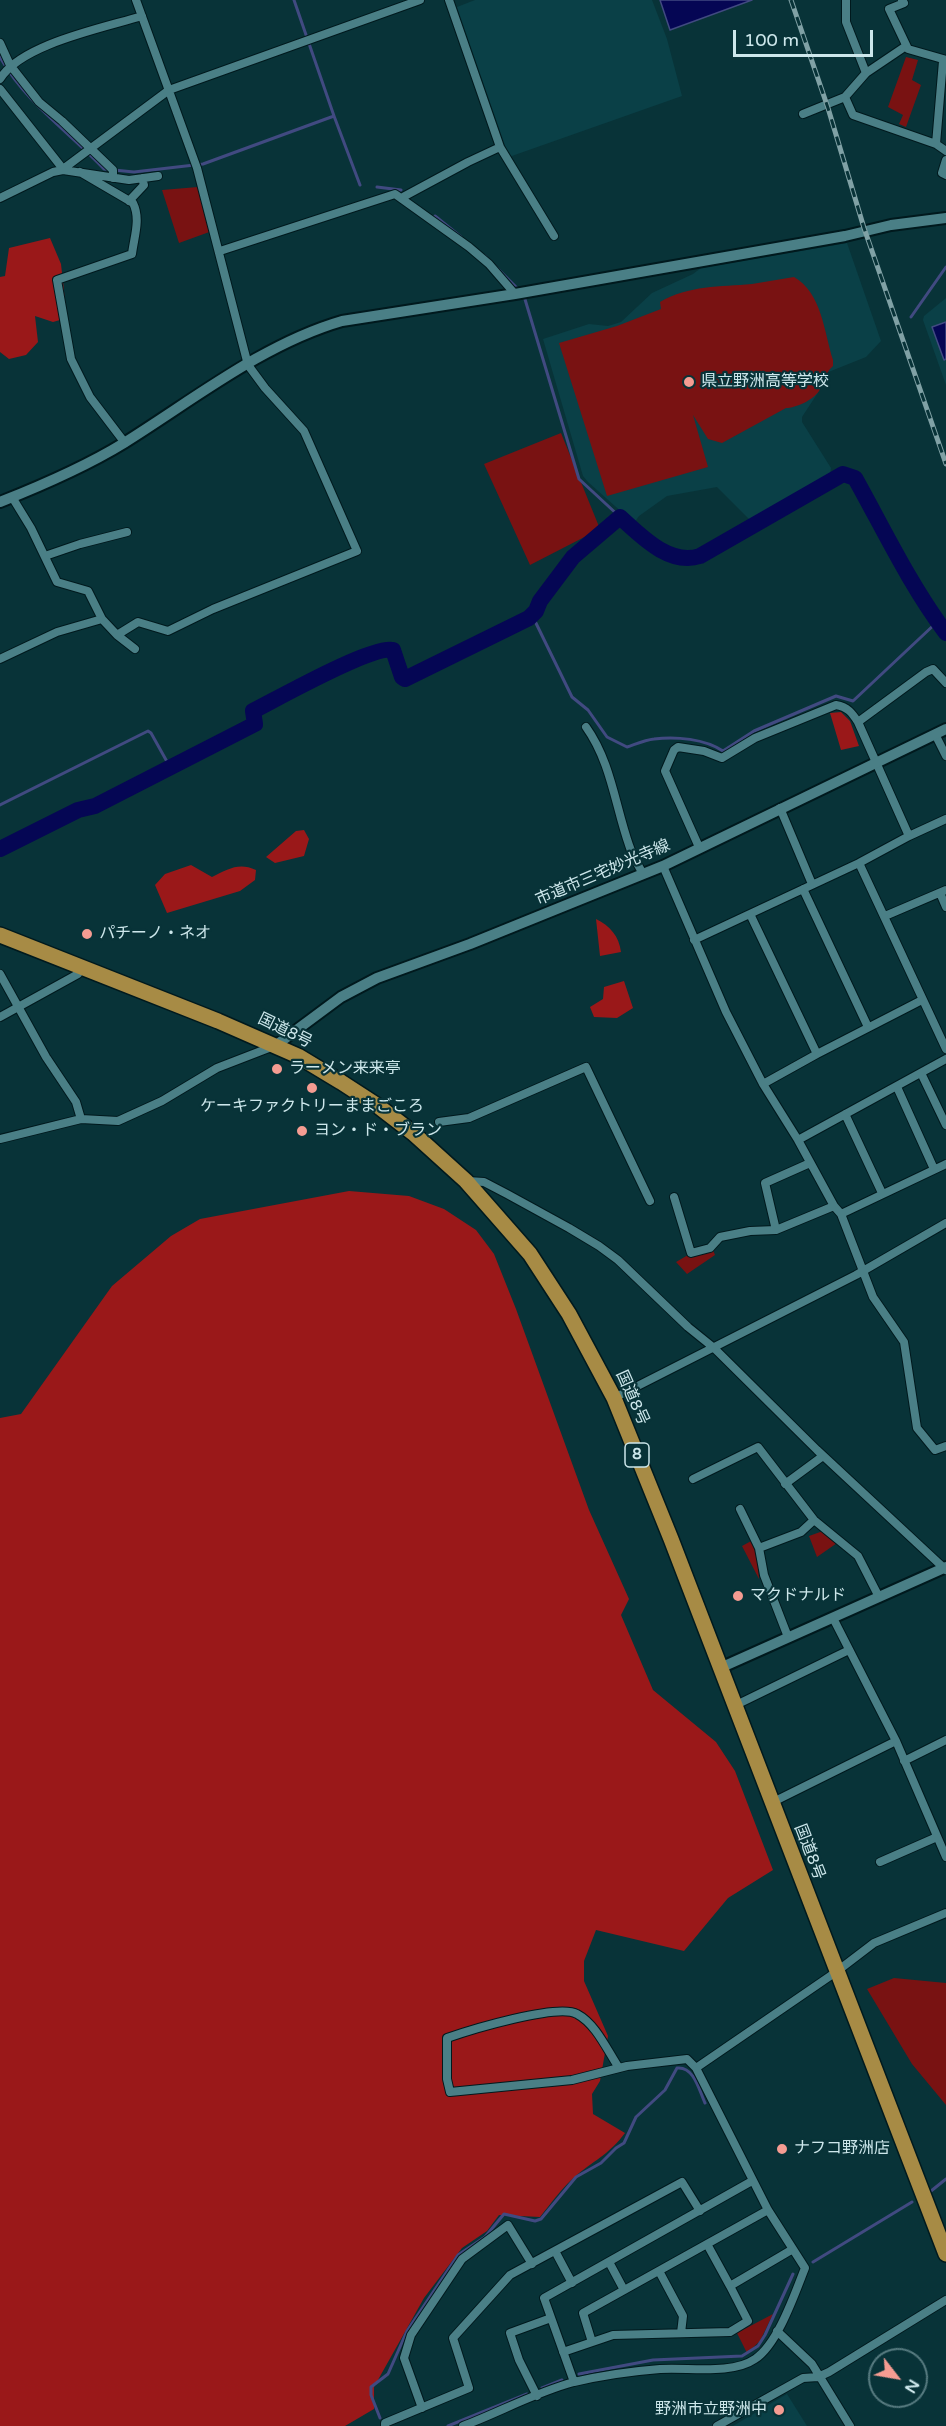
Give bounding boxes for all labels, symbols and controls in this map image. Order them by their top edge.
scale bar [736,18,876,56]
text: 100 m [744,29,799,51]
place label: 県立野洲高等学校 [701,372,829,392]
marker: 県立野洲高等学校 [682,375,696,389]
street label: 市道市三宅妙光寺線 [533,836,673,910]
place label: パチーノ・ネオ [99,924,211,944]
marker: パチーノ・ネオ [80,927,94,941]
street label: 国道8号 [255,1010,315,1052]
place label: ラーメン来来亭 [289,1059,401,1079]
marker: ラーメン来来亭 [270,1062,284,1076]
marker: ケーキファクトリーままごころ [305,1081,319,1095]
place label: ケーキファクトリーままごころ [200,1097,424,1117]
place label: ヨン・ド・ブラン [314,1121,442,1141]
marker: ヨン・ド・ブラン [295,1124,309,1138]
street label: 国道8号 [611,1368,653,1428]
road number: 8 [625,1443,649,1467]
place label: マクドナルド [750,1586,846,1606]
marker: マクドナルド [731,1589,745,1603]
street label: 国道8号 [790,1821,828,1883]
place label: ナフコ野洲店 [794,2139,890,2159]
marker: ナフコ野洲店 [775,2142,789,2156]
north arrow [868,2348,928,2408]
text: N [900,2376,924,2397]
place label: 野洲市立野洲中 [655,2400,767,2420]
marker: 野洲市立野洲中 [772,2403,786,2417]

